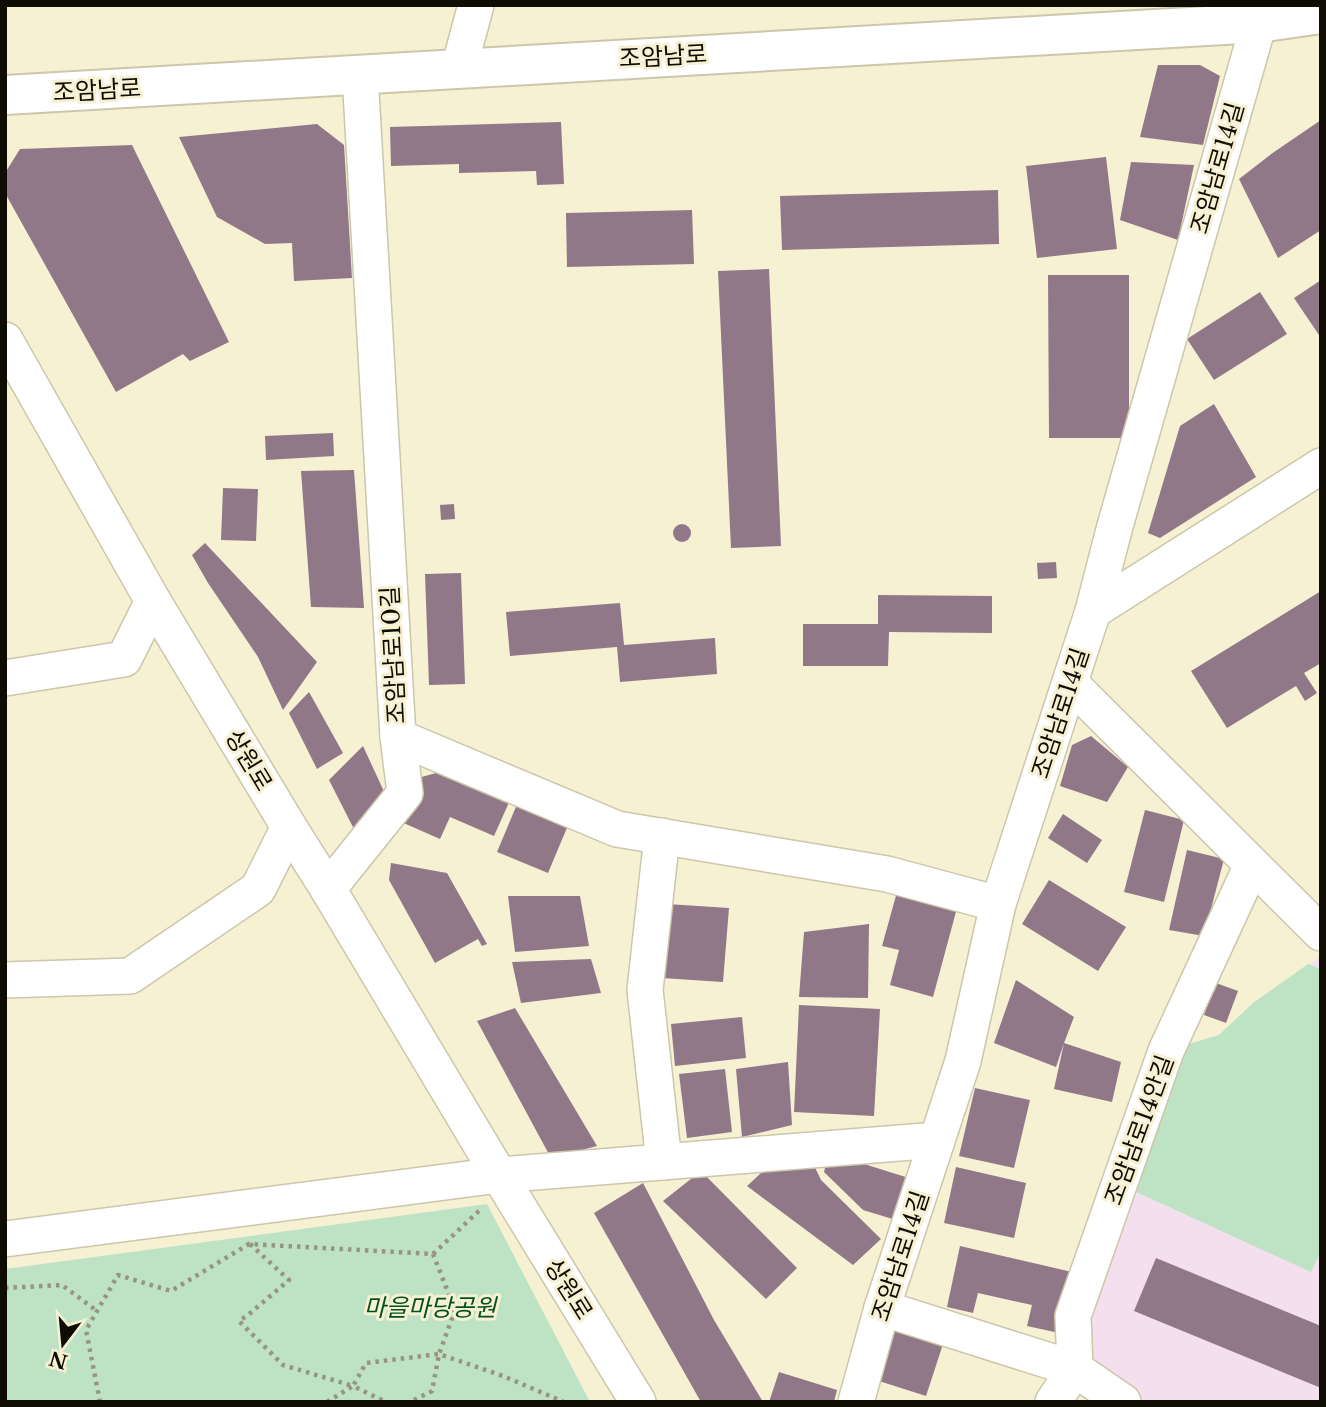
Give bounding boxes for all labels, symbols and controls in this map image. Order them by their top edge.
street label: 조암남로 [618,39,708,73]
street label: 조암남로 [52,73,142,107]
street label: 조암남로14길 [1184,99,1250,237]
street label: 조암남로10길 [375,585,411,725]
street label: 조암남로14길 [1025,644,1095,782]
street label: 상원로 [220,724,278,796]
street label: 조암남로14안길 [1098,1051,1180,1209]
street label: 조암남로14길 [865,1187,935,1325]
street label: 상원로 [539,1253,599,1325]
park label: 마을마당공원 [364,1293,498,1322]
north arrow [28,1309,98,1379]
text: N [47,1346,70,1373]

